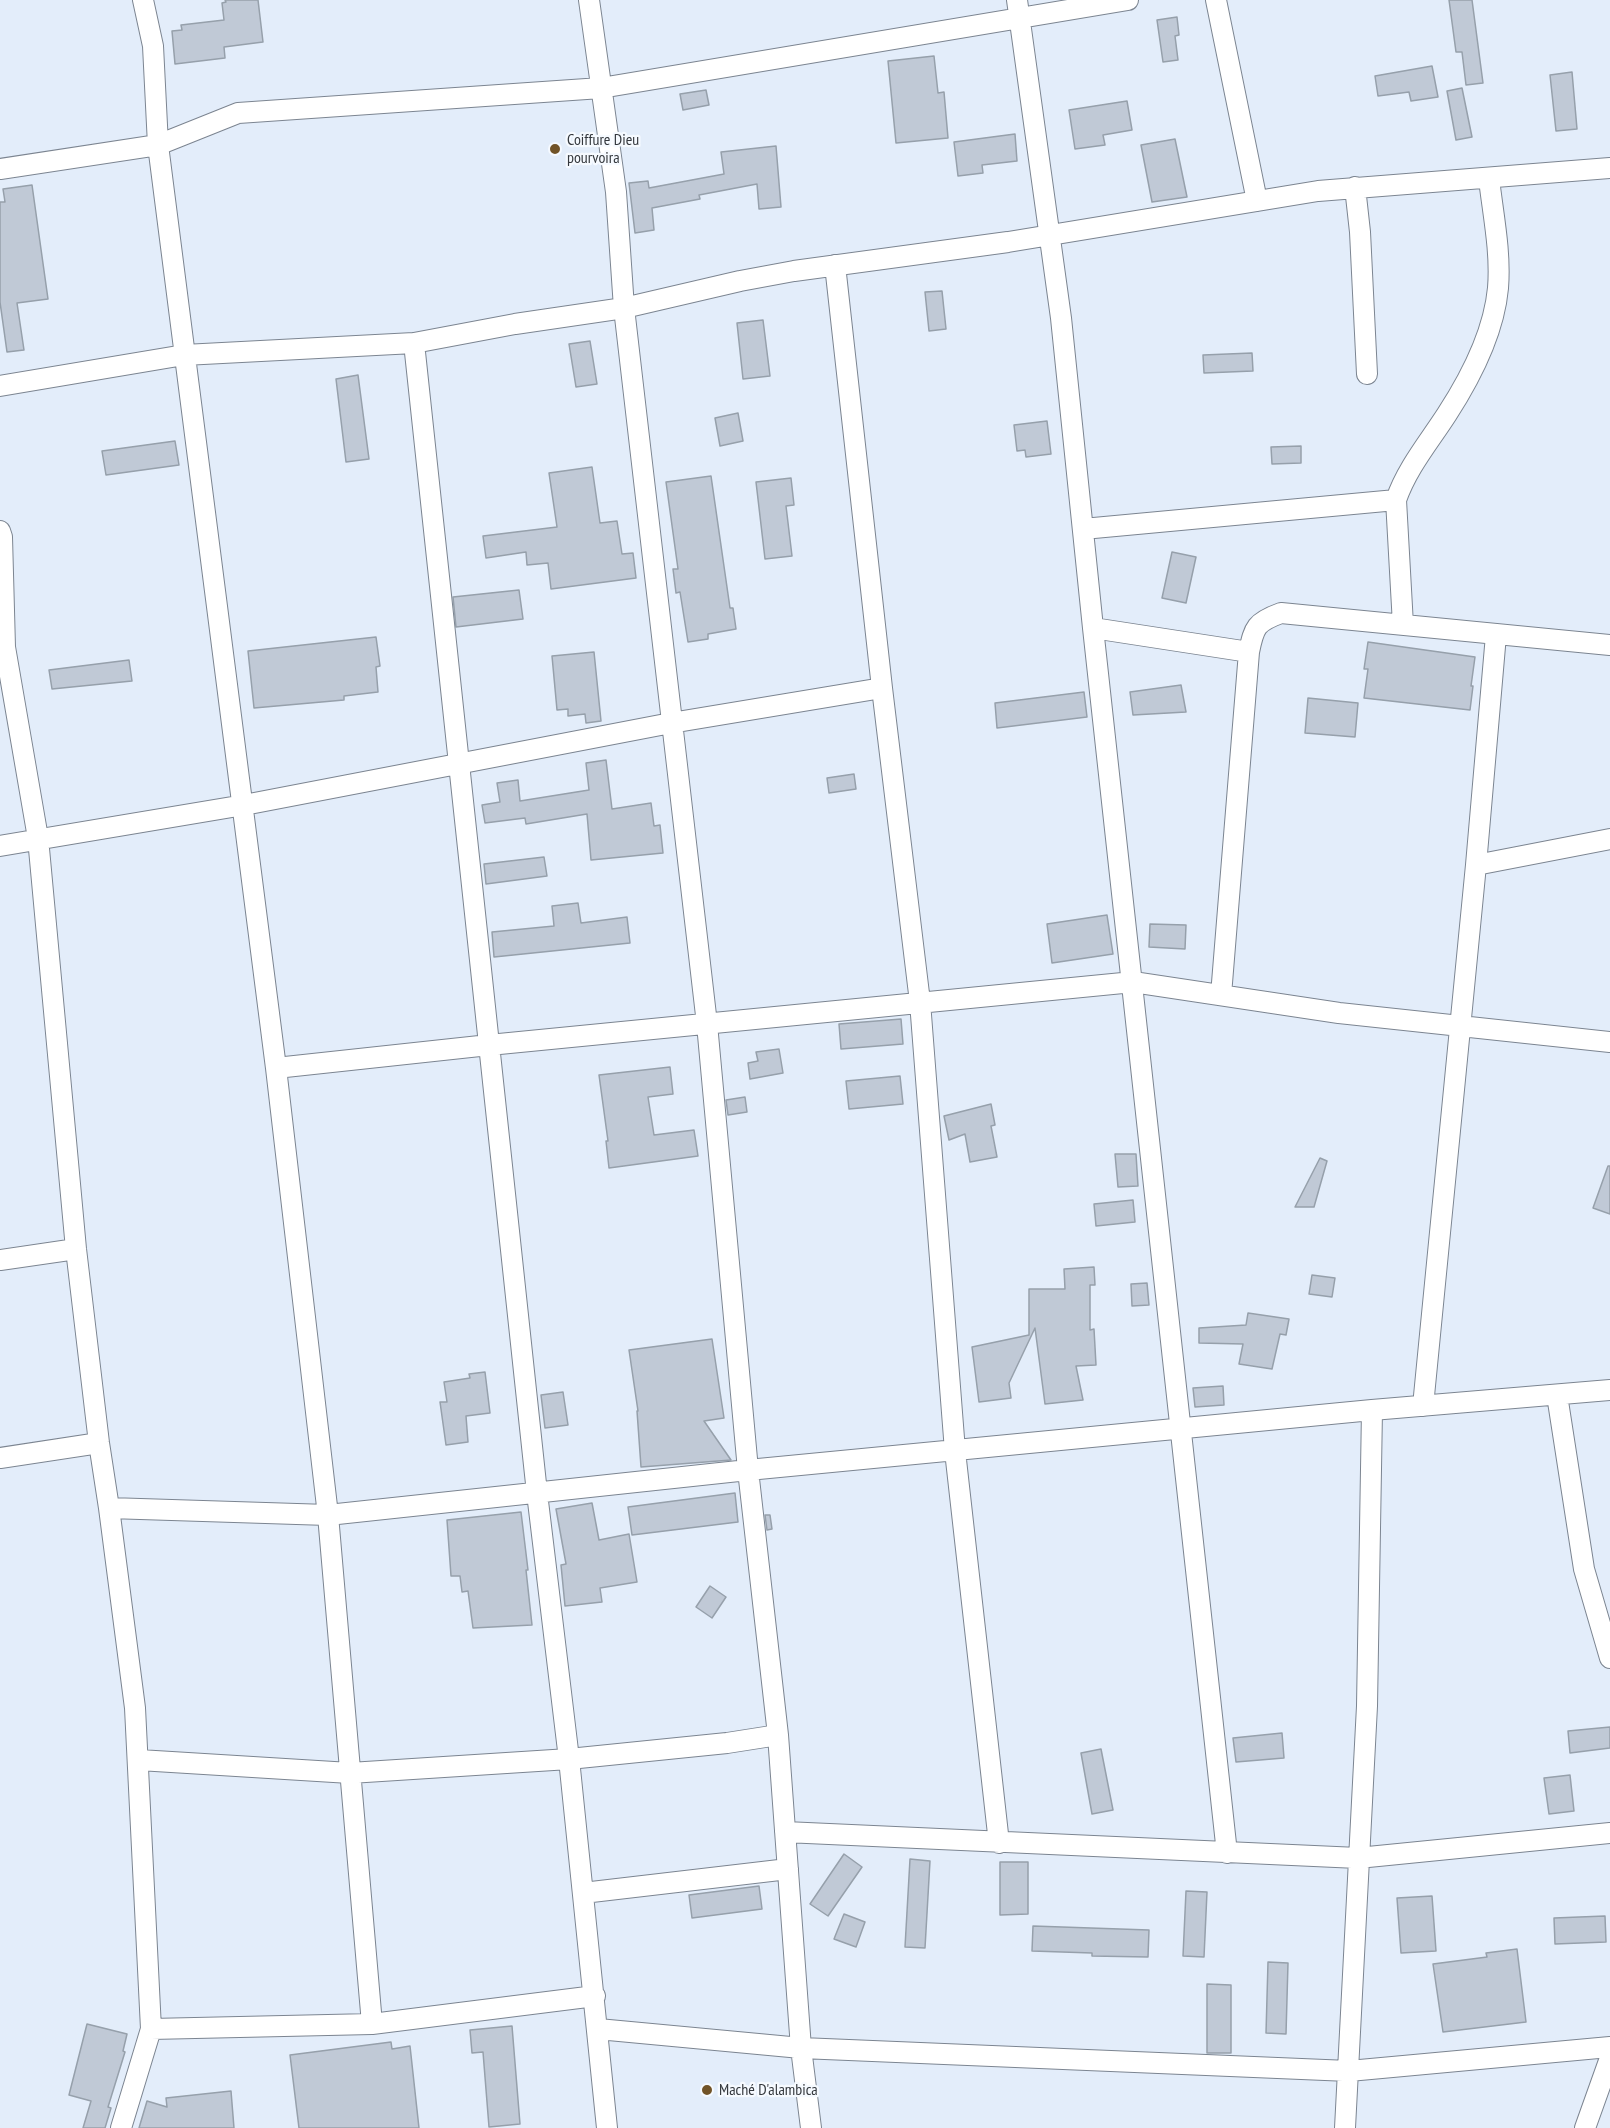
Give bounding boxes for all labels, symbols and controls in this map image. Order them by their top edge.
place label: Coiffure Dieu pourvoira [567,130,639,168]
marker: Coiffure Dieu pourvoira [548,142,562,156]
place label: Maché D'alambica [719,2080,818,2100]
marker: Maché D'alambica [700,2083,714,2097]

